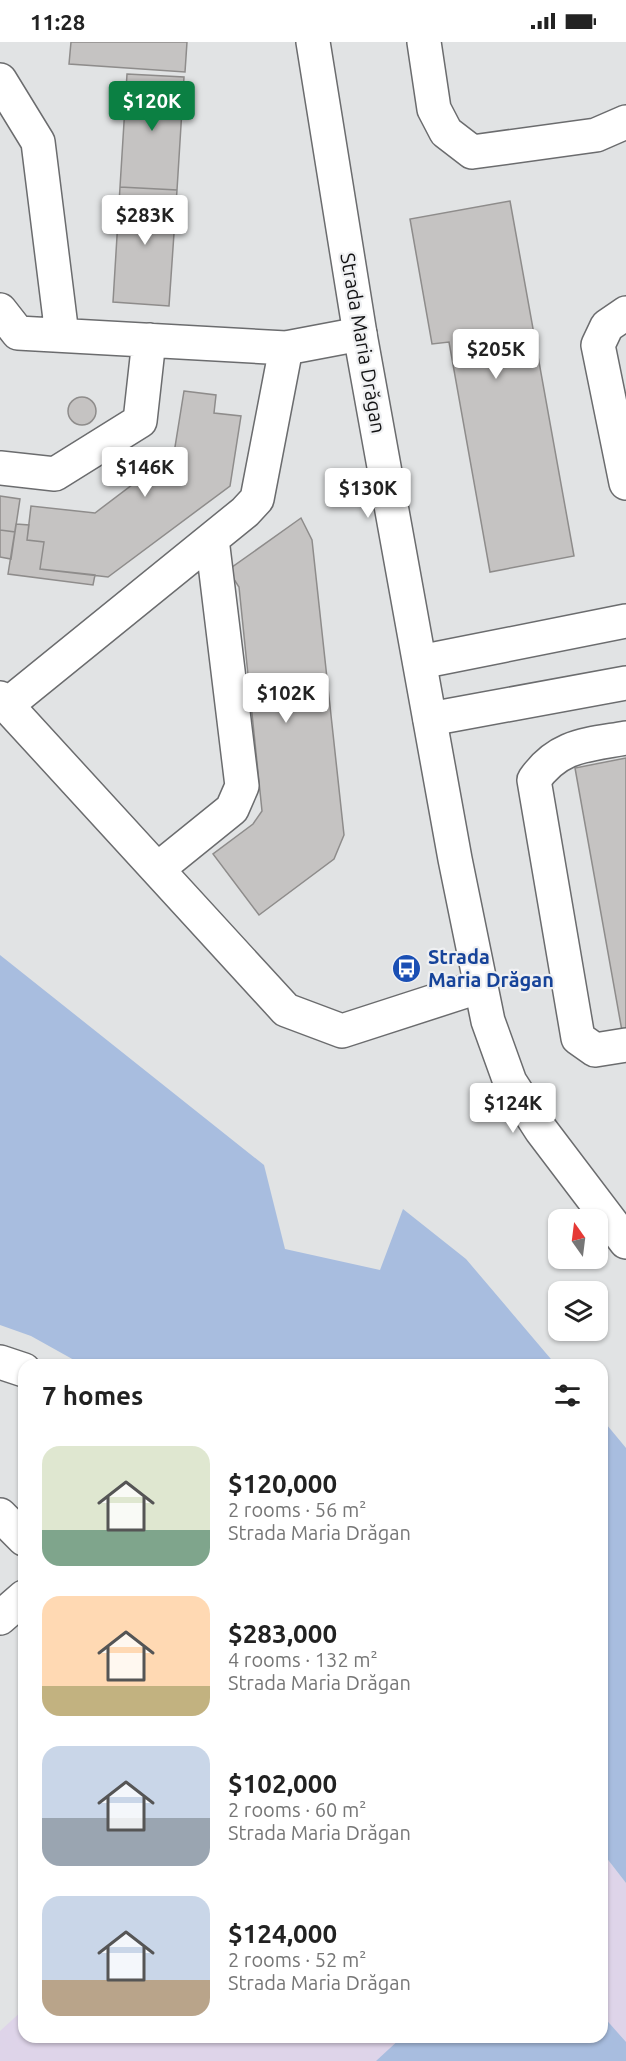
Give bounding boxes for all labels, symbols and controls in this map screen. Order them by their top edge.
text: 11:28 [30,9,85,34]
pin: $120K [110,81,194,132]
text: $120K [123,89,181,112]
pin: $283K [103,195,187,246]
text: $283K [116,203,174,226]
street label: Strada Maria Drăgan [336,251,391,435]
pin: $205K [454,329,538,380]
text: $205K [467,337,525,360]
pin: $146K [103,447,187,498]
text: $146K [116,455,174,478]
pin: $130K [326,468,410,519]
text: $130K [339,476,397,499]
pin: $102K [244,673,328,724]
text: $102K [257,681,315,704]
place label: Strada Maria Drăgan [428,945,554,991]
bus stop icon: Strada Maria Drăgan [391,952,423,984]
pin: $124K [471,1083,555,1134]
text: $124K [484,1091,542,1114]
north arrow [548,1209,608,1269]
map controls [548,1209,608,1341]
button: layers [548,1281,608,1341]
icon: filters [551,1379,584,1412]
text: 7 homes [42,1381,143,1410]
text: $120,000 [228,1469,337,1498]
icon: home [90,1470,162,1542]
text: 2 rooms · 56 m² [228,1498,366,1521]
text: Strada Maria Drăgan [228,1521,411,1544]
text: $283,000 [228,1619,337,1648]
icon: home [90,1620,162,1692]
text: 4 rooms · 132 m² [228,1648,378,1671]
text: Strada Maria Drăgan [228,1671,411,1694]
text: $102,000 [228,1769,337,1798]
icon: home [90,1770,162,1842]
text: 2 rooms · 60 m² [228,1798,366,1821]
text: Strada Maria Drăgan [228,1821,411,1844]
text: $124,000 [228,1919,337,1948]
icon: home [90,1920,162,1992]
text: 2 rooms · 52 m² [228,1948,366,1971]
text: Strada Maria Drăgan [228,1971,411,1994]

